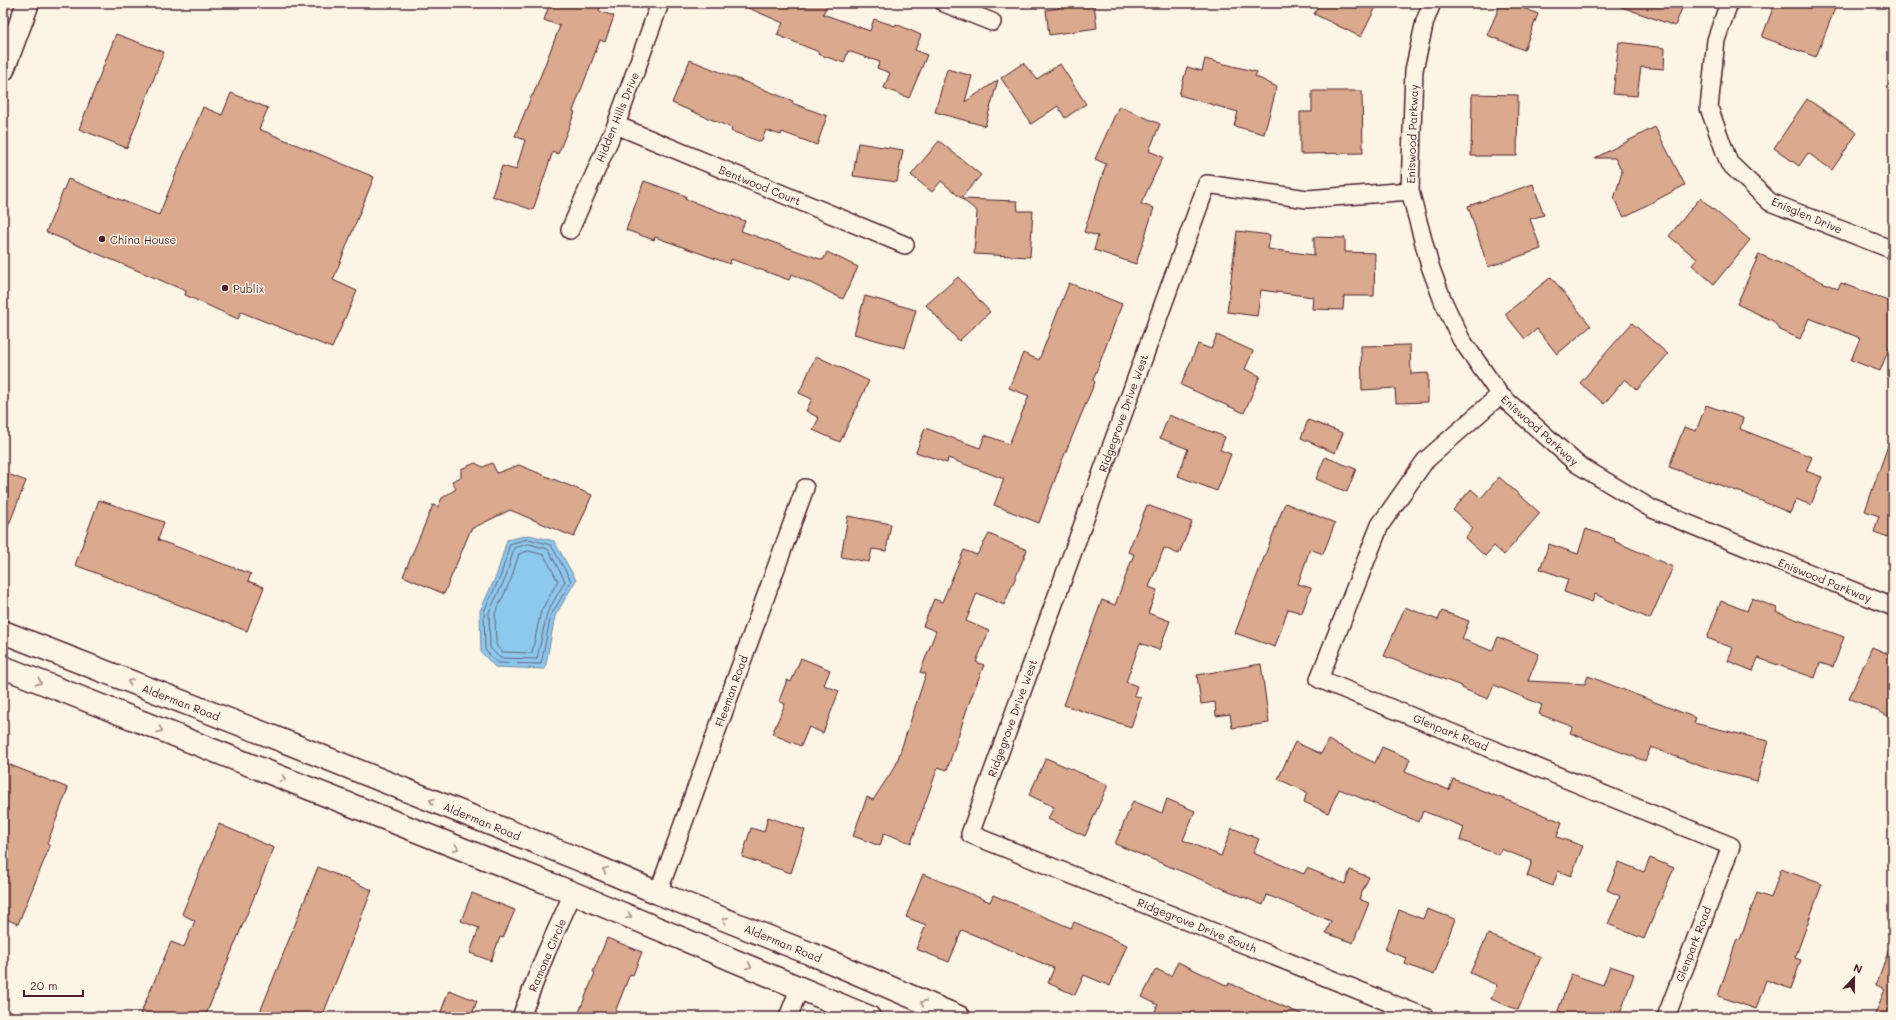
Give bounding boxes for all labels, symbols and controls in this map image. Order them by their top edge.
street label: Hidden Hills Drive [592,69,642,164]
street label: Eniswood Parkway [1403,84,1421,184]
street label: Bentwood Court [717,162,803,208]
street label: Enisglen Drive [1769,193,1845,237]
place label: China House [110,232,177,247]
marker: China House [97,234,107,244]
place label: Publix [233,281,265,296]
marker: Publix [220,283,230,293]
street label: Ridgegrove Drive West [1095,352,1151,474]
street label: Eniswood Parkway [1498,391,1582,469]
street label: Eniswood Parkway [1776,554,1874,606]
street label: Fleeman Road [711,653,751,729]
street label: Ridgegrove Drive West [984,657,1040,779]
one-way arrow [36,677,43,685]
one-way arrow [127,678,134,686]
street label: Alderman Road [140,680,222,724]
street label: Glenpark Road [1411,710,1491,754]
one-way arrow [157,725,164,733]
one-way arrow [280,774,287,782]
one-way arrow [429,798,436,806]
street label: Alderman Road [441,799,523,843]
one-way arrow [452,843,459,851]
one-way arrow [602,867,610,875]
street label: Ridgegrove Drive South [1135,894,1259,956]
street label: Glenpark Road [1672,904,1714,984]
one-way arrow [624,911,632,919]
street label: Ramona Circle [525,916,569,994]
one-way arrow [722,916,729,924]
street label: Alderman Road [742,921,824,965]
north arrow [1834,958,1874,998]
text: N [1851,960,1865,977]
one-way arrow [745,961,752,969]
scale bar [24,972,83,998]
text: 20 m [30,977,58,993]
one-way arrow [919,999,926,1007]

